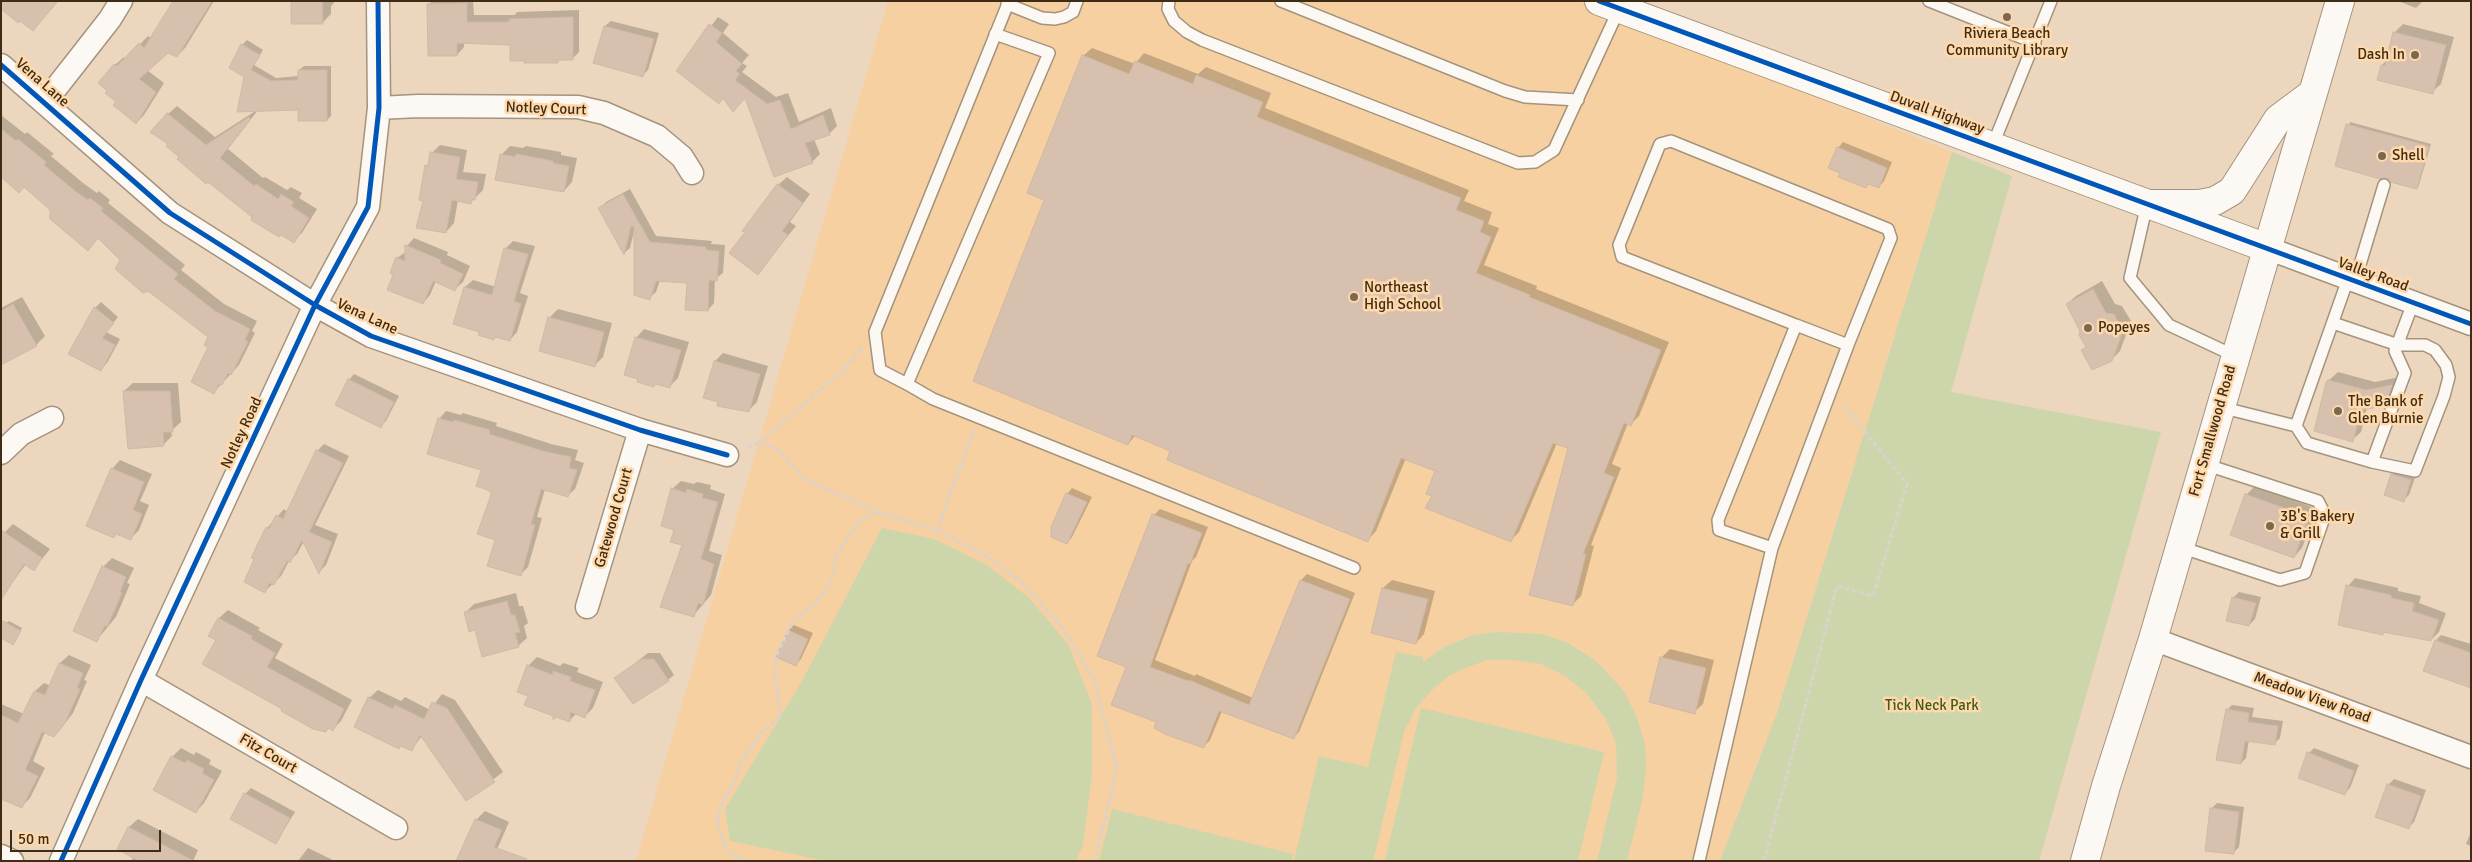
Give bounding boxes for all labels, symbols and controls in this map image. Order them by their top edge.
marker: Riviera Beach Community Library [2001,11,2013,23]
place label: Riviera Beach Community Library [1946,25,2068,60]
place label: Dash In [2357,46,2405,64]
marker: Dash In [2409,49,2421,61]
street label: Vena Lane [11,55,73,111]
street label: Duvall Highway [1887,88,1987,138]
street label: Notley Court [505,99,587,119]
place label: Shell [2392,147,2425,165]
marker: Shell [2376,150,2388,162]
street label: Valley Road [2335,254,2411,296]
place label: Northeast High School [1364,279,1441,314]
marker: Northeast High School [1348,291,1360,303]
street label: Vena Lane [334,295,400,339]
place label: Popeyes [2098,319,2150,337]
marker: Popeyes [2082,322,2094,334]
street label: Fort Smallwood Road [2186,363,2240,499]
place label: The Bank of Glen Burnie [2348,393,2423,428]
street label: Notley Road [218,394,266,472]
marker: The Bank of Glen Burnie [2332,405,2344,417]
street label: Gatewood Court [591,466,637,570]
place label: 3B's Bakery & Grill [2280,508,2354,543]
marker: 3B's Bakery & Grill [2264,520,2276,532]
street label: Meadow View Road [2251,668,2373,728]
park label: Tick Neck Park [1885,697,1979,715]
street label: Fitz Court [236,730,300,778]
scale bar [12,820,164,852]
text: 50 m [18,830,49,848]

